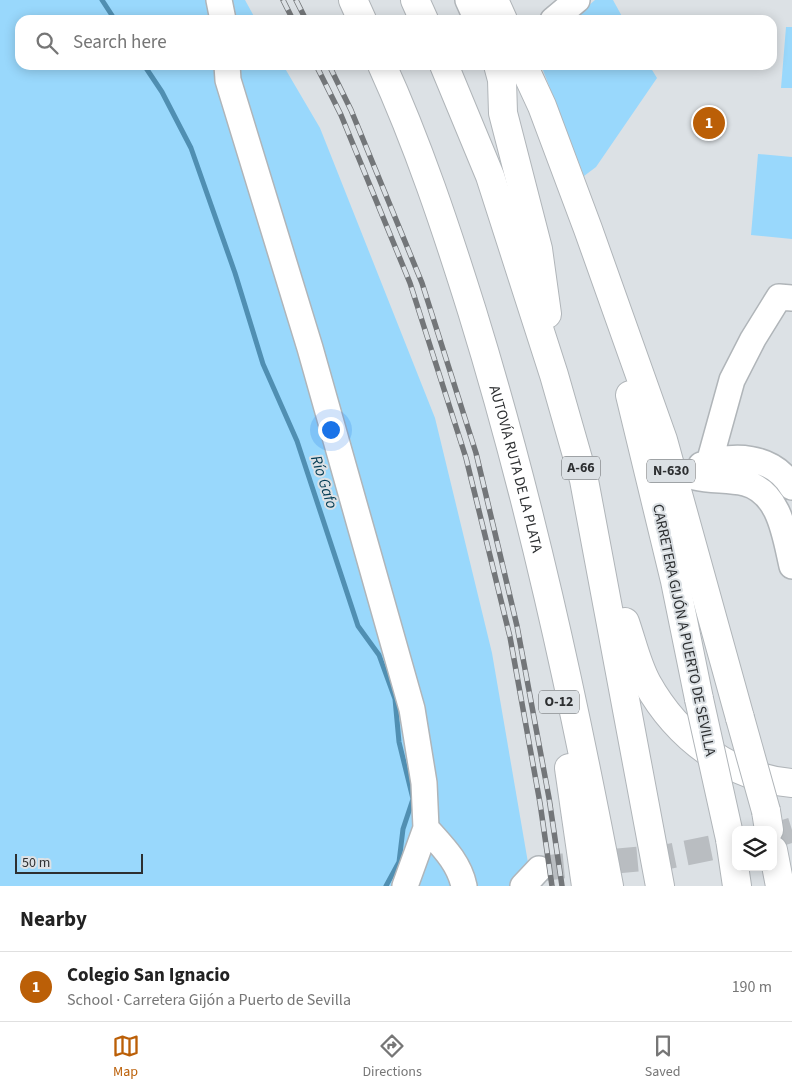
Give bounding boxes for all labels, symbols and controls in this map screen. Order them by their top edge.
search box [15,15,777,70]
icon: search [33,29,61,57]
text: Search here [73,29,167,56]
pin: 1 [693,104,725,142]
street label: AUTOVÍA RUTA DE LA PLATA [484,383,548,555]
your location [318,417,344,443]
water label: Río Gafo [305,453,343,511]
road number: A-66 [562,456,600,479]
road number: N-630 [647,460,695,482]
street label: CARRETERA GIJÓN A PUERTO DE SEVILLA [647,502,721,759]
road number: O-12 [539,690,579,714]
map controls [732,826,777,871]
button: layers [732,826,777,871]
scale bar [15,851,142,874]
text: 50 m [22,853,50,873]
text: Nearby [20,904,87,934]
text: Colegio San Ignacio [67,962,230,989]
text: 1 [32,976,40,998]
text: 190 m [732,976,772,998]
text: School · Carretera Gijón a Puerto de Sevilla [67,989,351,1011]
tab: Map [112,1032,140,1082]
tab: Directions [363,1032,422,1082]
tab: Saved [645,1032,680,1082]

